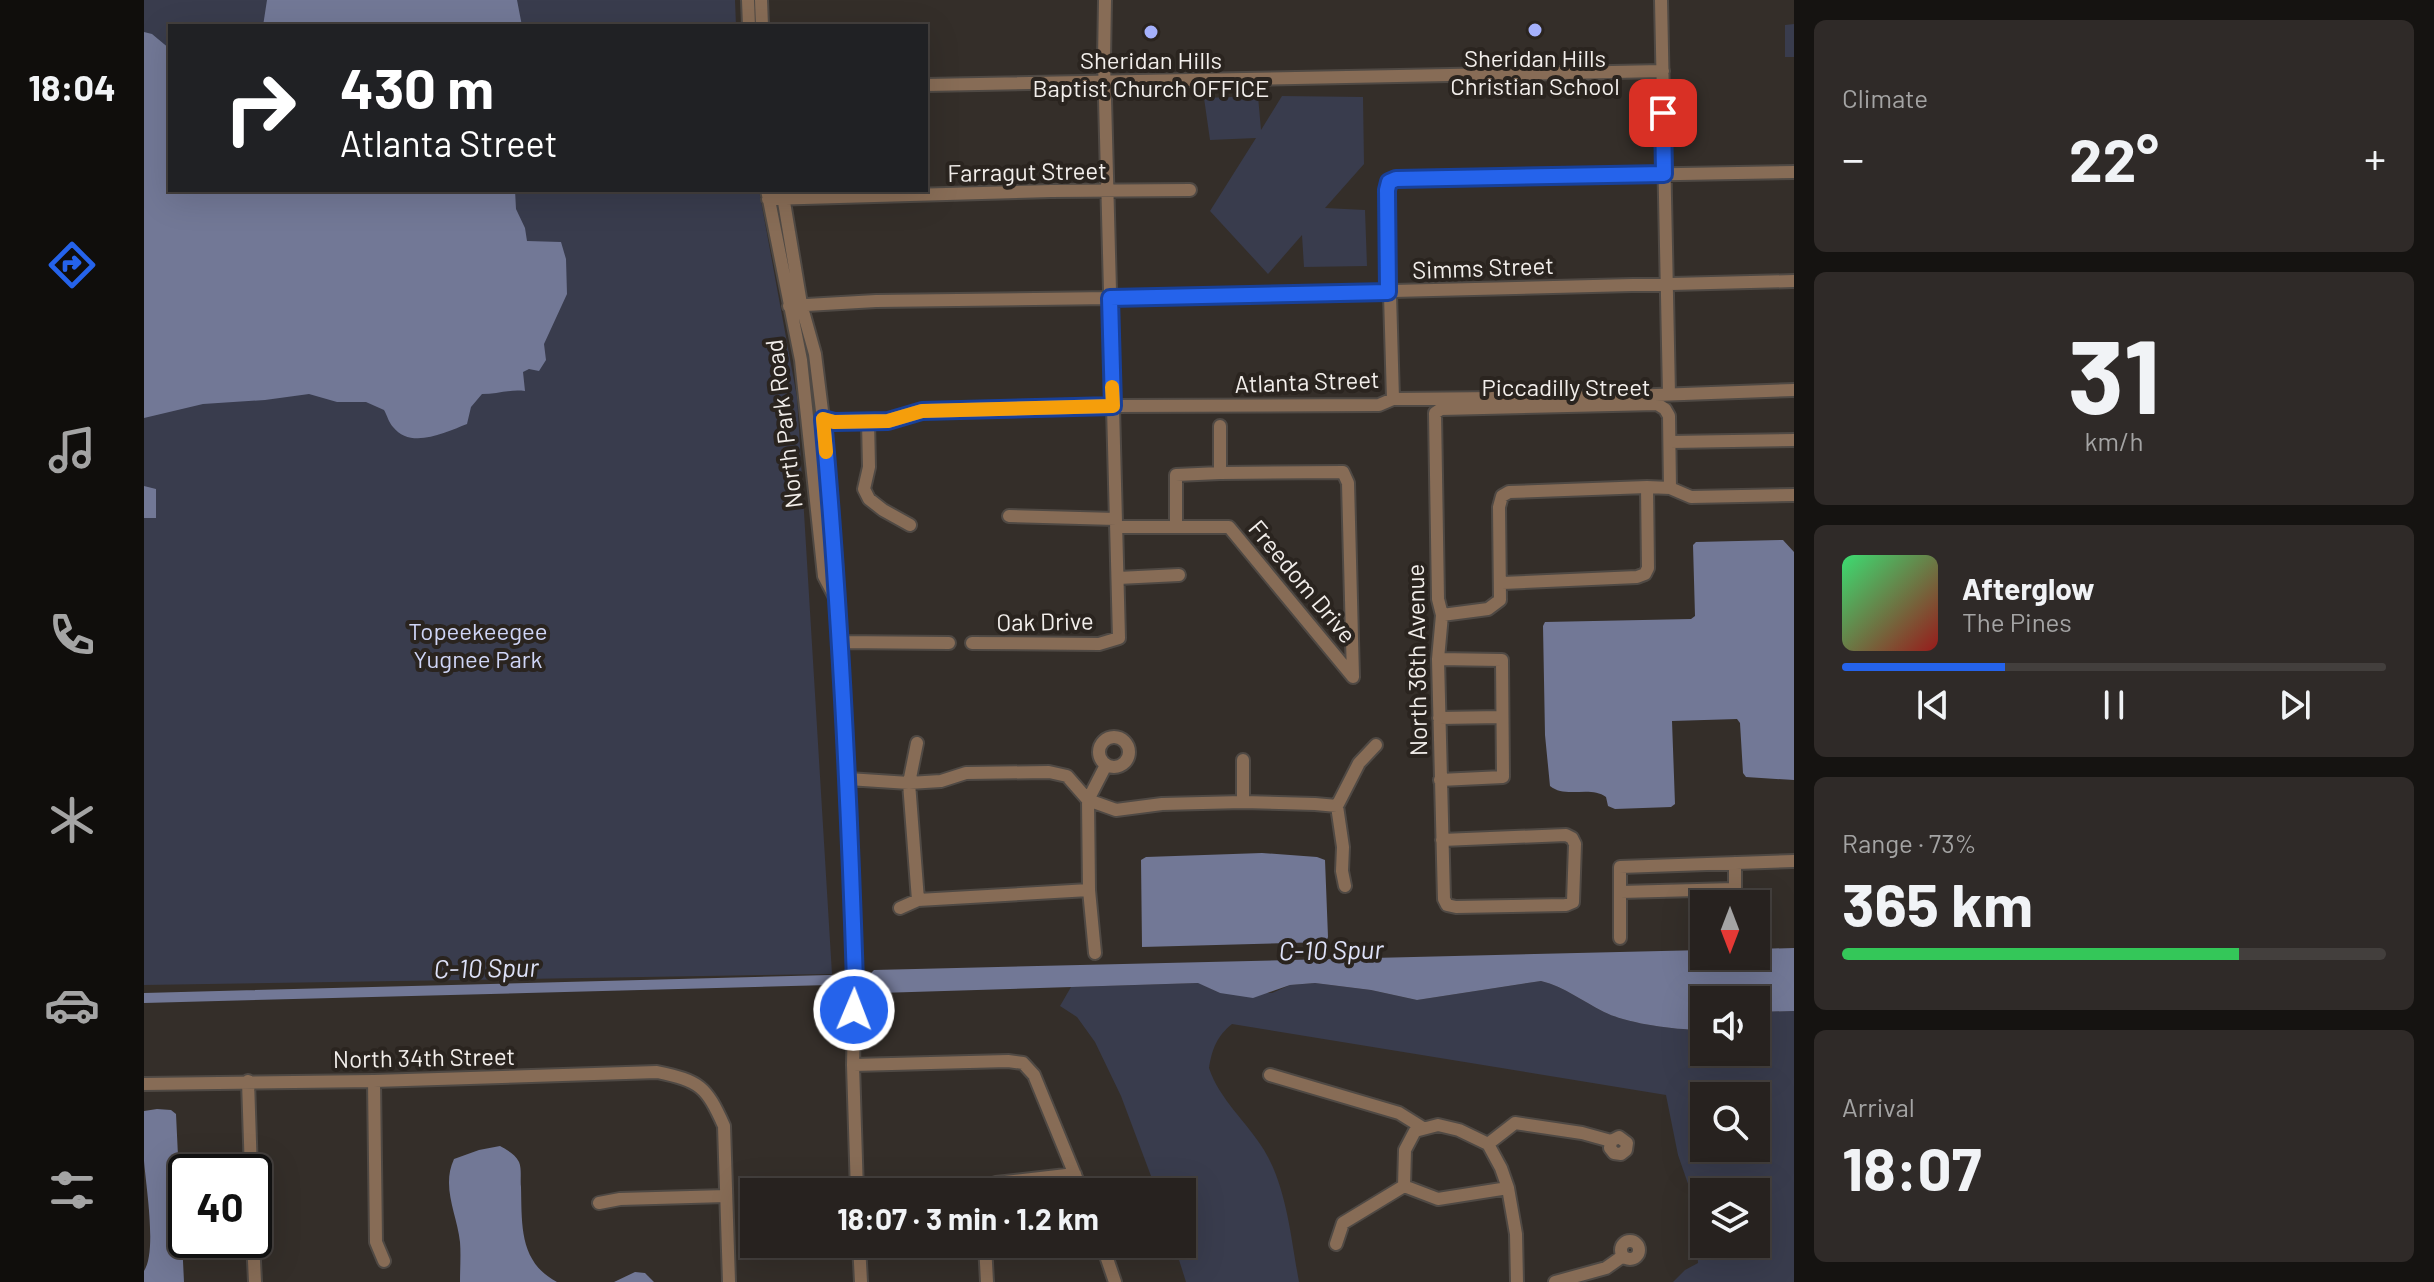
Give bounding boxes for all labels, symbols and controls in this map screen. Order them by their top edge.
marker: Sheridan Hills Christian School [1526,21,1544,39]
marker: Sheridan Hills Baptist Church OFFICE [1142,23,1160,41]
place label: Sheridan Hills Christian School [1450,43,1620,100]
place label: Sheridan Hills Baptist Church OFFICE [1032,45,1270,102]
text: 430 m [340,53,494,120]
icon: right [208,56,312,160]
text: 18:04 [28,65,116,108]
pin [1629,79,1697,147]
text: Climate [1842,82,1928,113]
icon: arrive [1641,91,1685,135]
text: Atlanta Street [340,121,558,164]
text: 22° [2069,122,2159,194]
text: − [1842,131,1864,184]
text: + [2364,131,2386,184]
street label: Farragut Street [947,155,1107,187]
icon: directions [44,237,100,293]
street label: Simms Street [1412,250,1554,284]
text: 31 [2068,310,2160,435]
street label: North Park Road [758,338,808,510]
street label: Atlanta Street [1234,364,1380,398]
street label: Piccadilly Street [1481,372,1651,401]
icon: music [44,422,100,478]
text: km/h [2085,425,2143,456]
street label: Freedom Drive [1243,514,1363,648]
street label: North 36th Avenue [1400,564,1432,756]
text: Afterglow [1962,570,2095,606]
street label: Oak Drive [996,606,1094,636]
text: The Pines [1962,606,2072,637]
icon: phone [44,607,100,663]
park label: Topeekeegee Yugnee Park [408,616,548,673]
icon: previous [1911,683,1955,727]
icon: pause [2092,683,2136,727]
icon: next [2273,683,2317,727]
icon: climate [44,792,100,848]
text: Range · 73% [1842,827,1977,858]
text: 365 km [1842,867,2033,939]
north arrow [1690,890,1770,970]
map controls [1690,890,1770,1258]
water label: C-10 Spur [1278,933,1384,965]
water label: C-10 Spur [433,951,539,983]
position arrow [812,968,896,1052]
icon: car [44,977,100,1033]
button: sound [1690,986,1770,1066]
street label: North 34th Street [333,1041,515,1073]
button: search [1690,1082,1770,1162]
text: Arrival [1842,1091,1915,1122]
text: 18:07 [1842,1131,1982,1203]
speed limit sign: 40 [168,1154,272,1258]
icon: filters [44,1162,100,1218]
button: layers [1690,1178,1770,1258]
text: 18:07 · 3 min · 1.2 km [837,1200,1099,1236]

